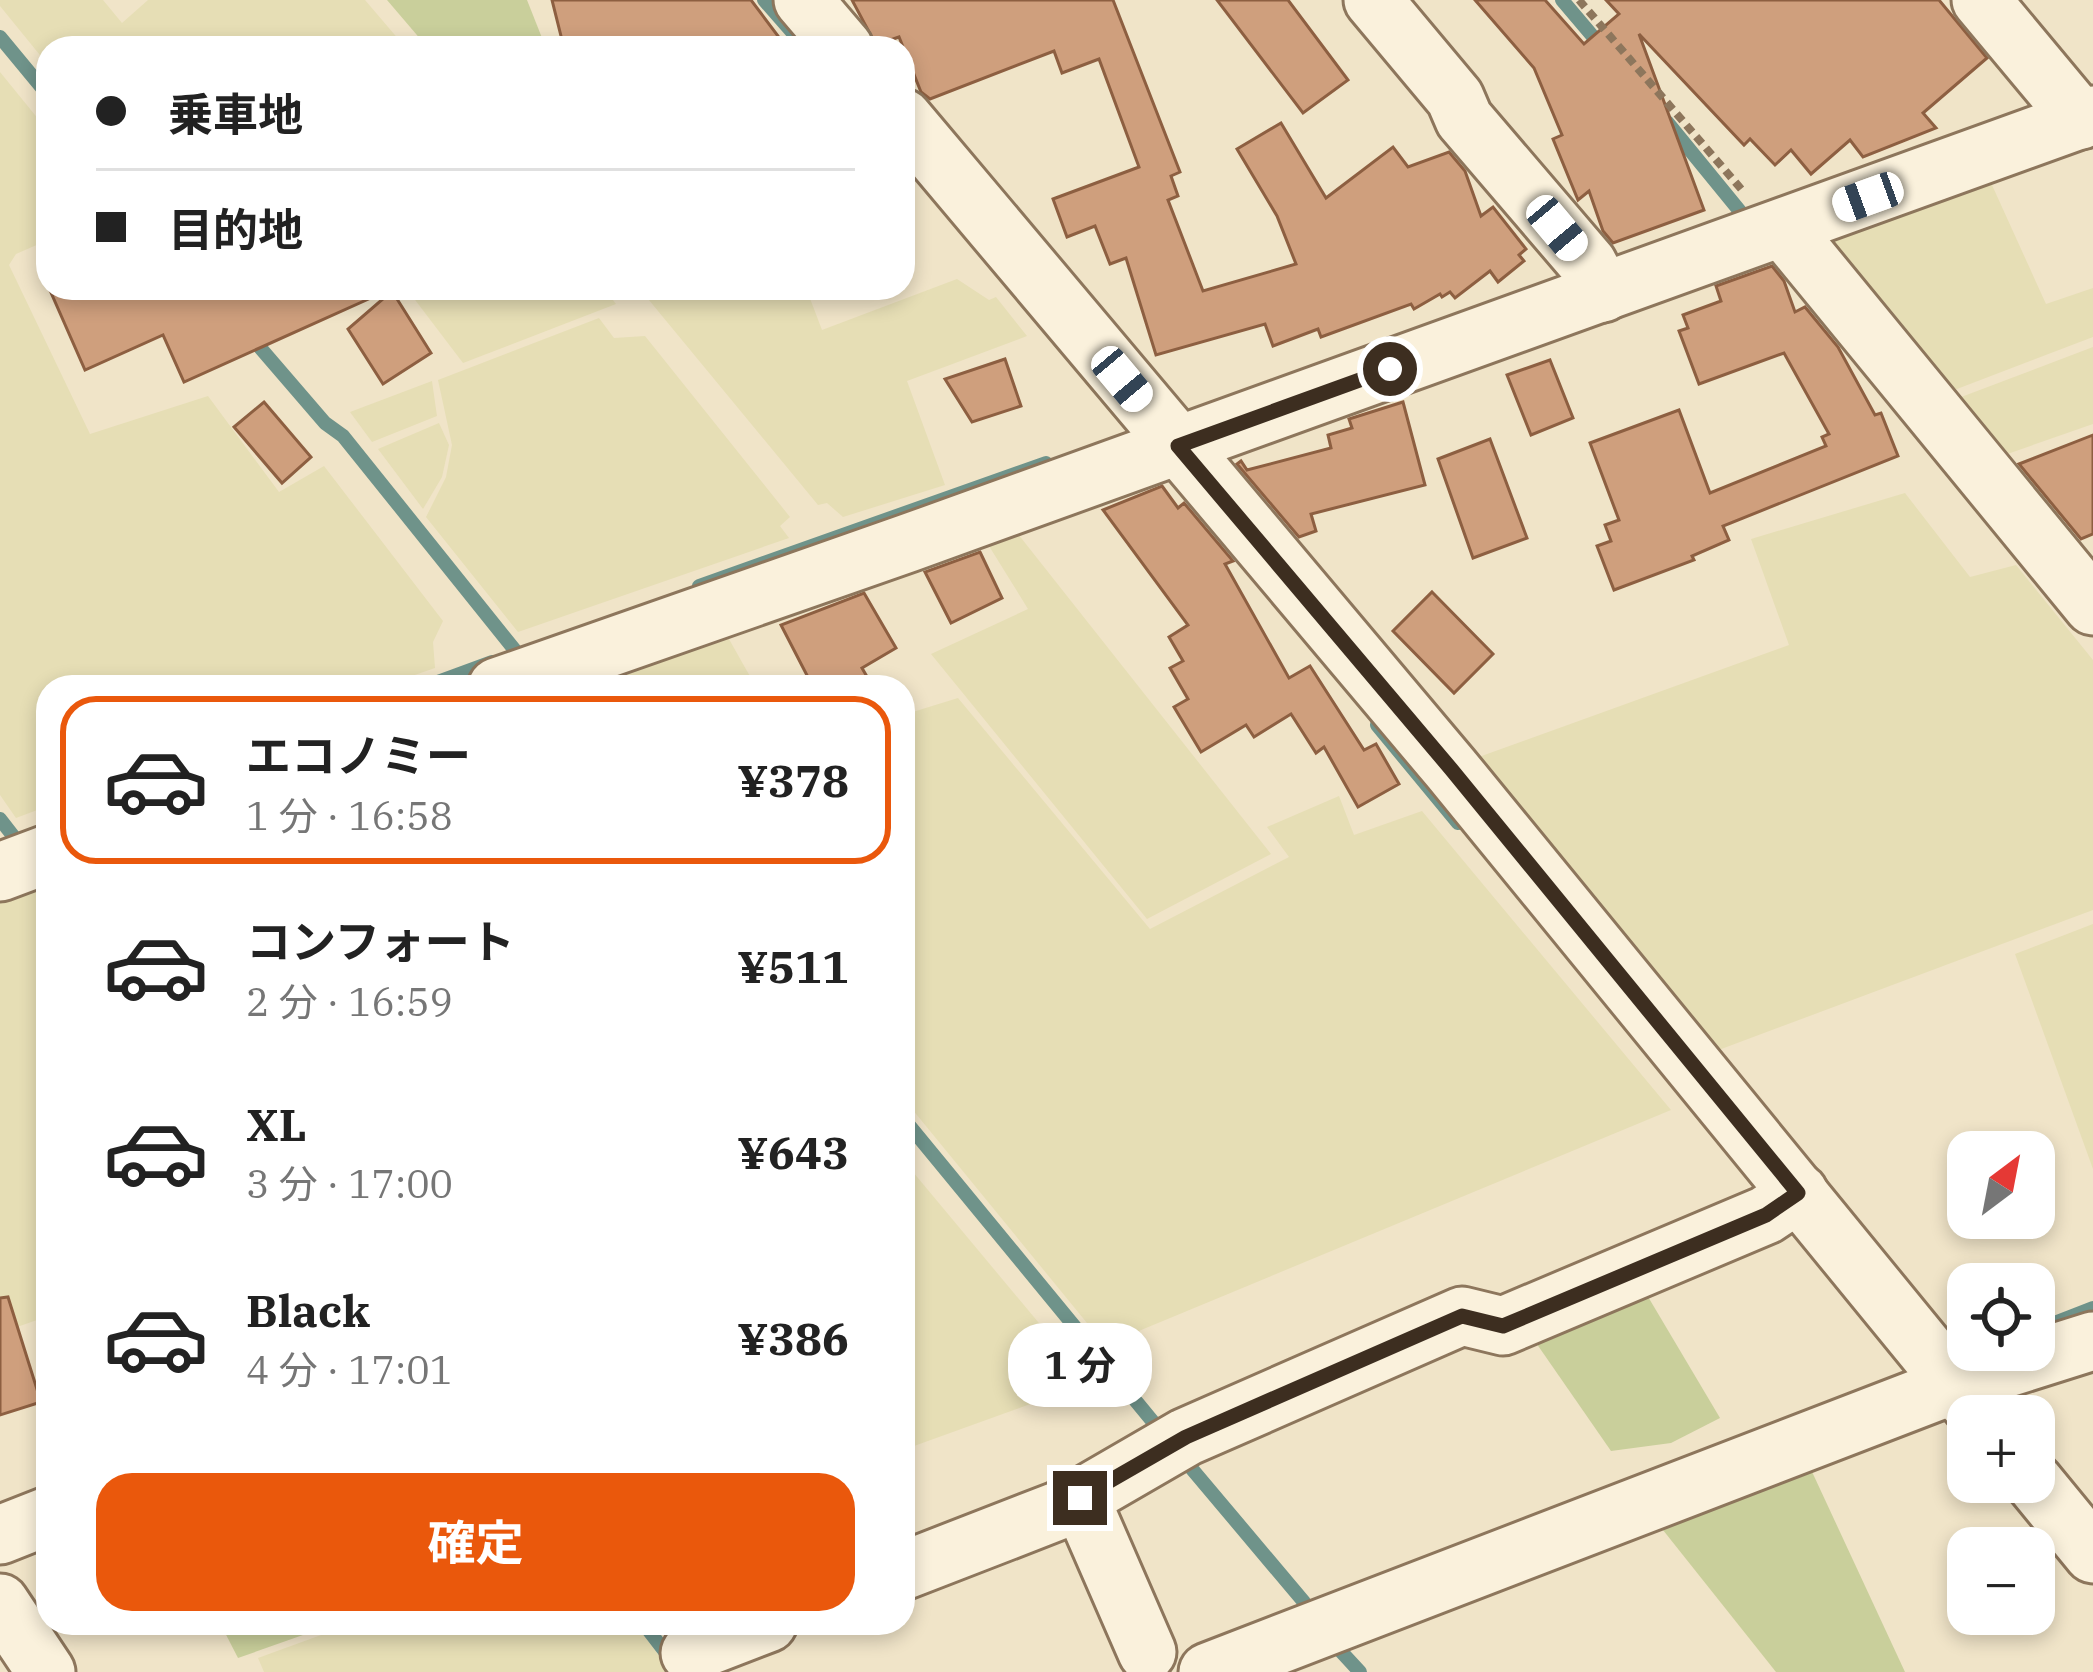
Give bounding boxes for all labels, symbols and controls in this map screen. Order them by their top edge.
text: 乗車地 [168,85,303,143]
car [1828,168,1908,226]
car [1520,189,1594,267]
text: 目的地 [168,200,303,258]
car [1085,340,1159,418]
route start [1363,342,1417,396]
icon: car [102,726,210,834]
text: エコノミー [246,726,471,784]
text: ¥378 [737,751,849,809]
text: 1 分 · 16:58 [246,790,453,841]
icon: car [102,912,210,1020]
text: コンフォート [246,912,515,970]
text: ¥511 [737,937,849,995]
text: 2 分 · 16:59 [246,976,453,1027]
text: XL [246,1095,307,1153]
icon: car [102,1098,210,1206]
text: ¥643 [737,1123,849,1181]
north arrow [1947,1131,2055,1239]
map controls [1947,1131,2055,1635]
text: 3 分 · 17:00 [246,1158,453,1209]
button: locate [1947,1263,2055,1371]
text: Black [246,1281,370,1339]
icon: car [102,1284,210,1392]
text: ¥386 [737,1309,849,1367]
callout: 1 分 [1008,1324,1152,1408]
text: 1 分 [1044,1339,1116,1390]
text: 4 分 · 17:01 [246,1344,453,1395]
button: + [1947,1395,2055,1503]
route end [1053,1471,1107,1525]
button: 確定 [96,1473,855,1611]
button: − [1947,1527,2055,1635]

